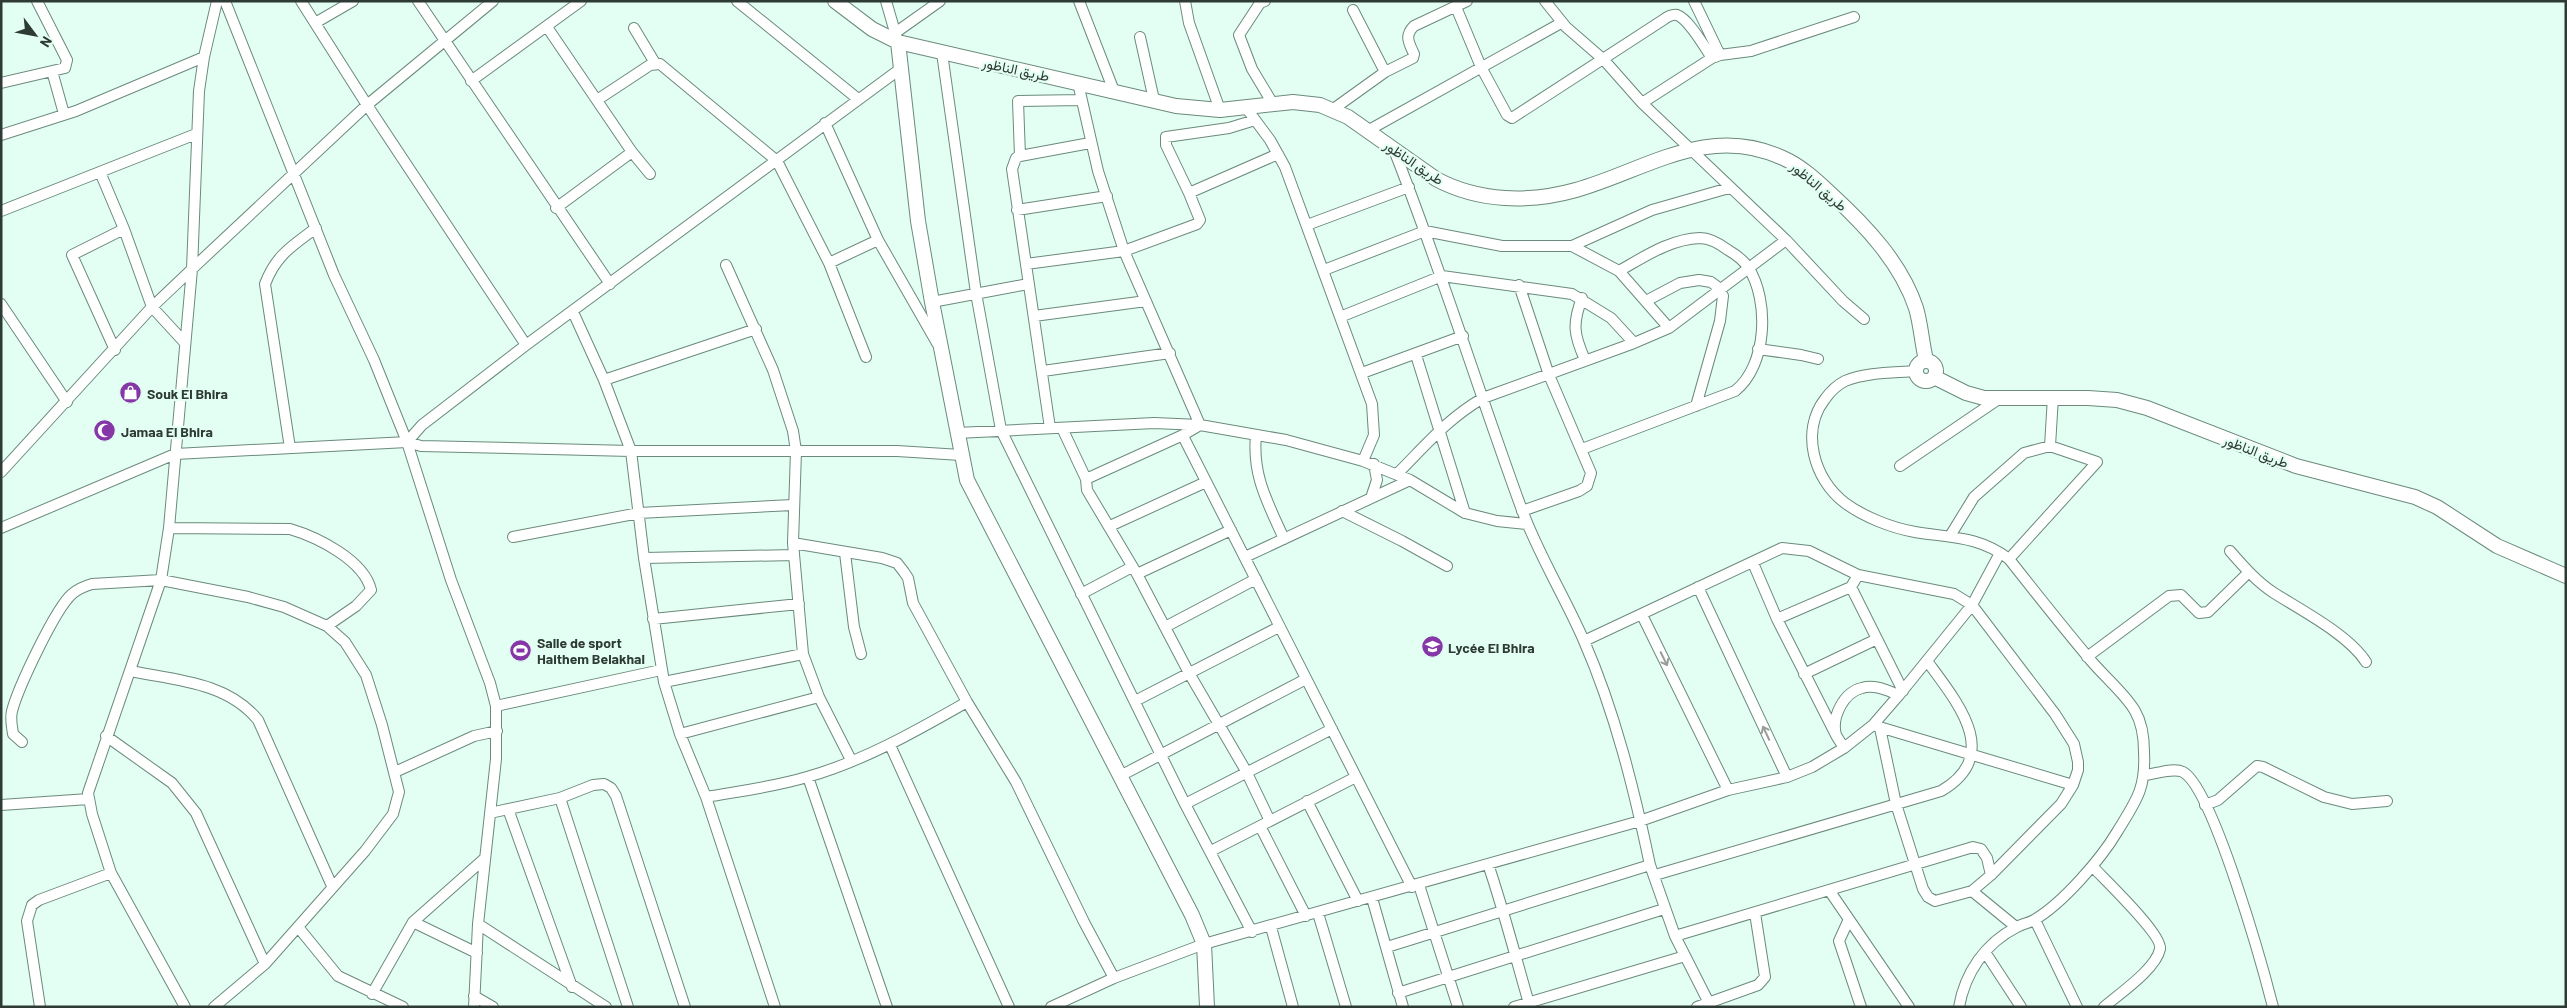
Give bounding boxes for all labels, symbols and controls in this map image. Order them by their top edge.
north arrow [10,10,60,60]
text: N [37,34,56,51]
street label: طريق الناظور [980,53,1051,85]
street label: طريق الناظور [1380,135,1447,189]
street label: طريق الناظور [1786,157,1851,215]
shop icon: Souk El Bhira [119,381,143,405]
place label: Souk El Bhira [147,385,228,402]
mosque icon: Jamaa El Bhira [93,419,117,443]
place label: Jamaa El Bhira [121,423,213,440]
street label: طريق الناظور [2220,430,2291,472]
place label: Salle de sport Haithem Belakhal [537,634,645,667]
school or university icon: Lycée El Bhira [1420,635,1444,659]
sports icon: Salle de sport Haithem Belakhal [509,638,533,662]
place label: Lycée El Bhira [1448,639,1535,656]
one-way arrow [1660,651,1669,666]
one-way arrow [1761,726,1771,741]

